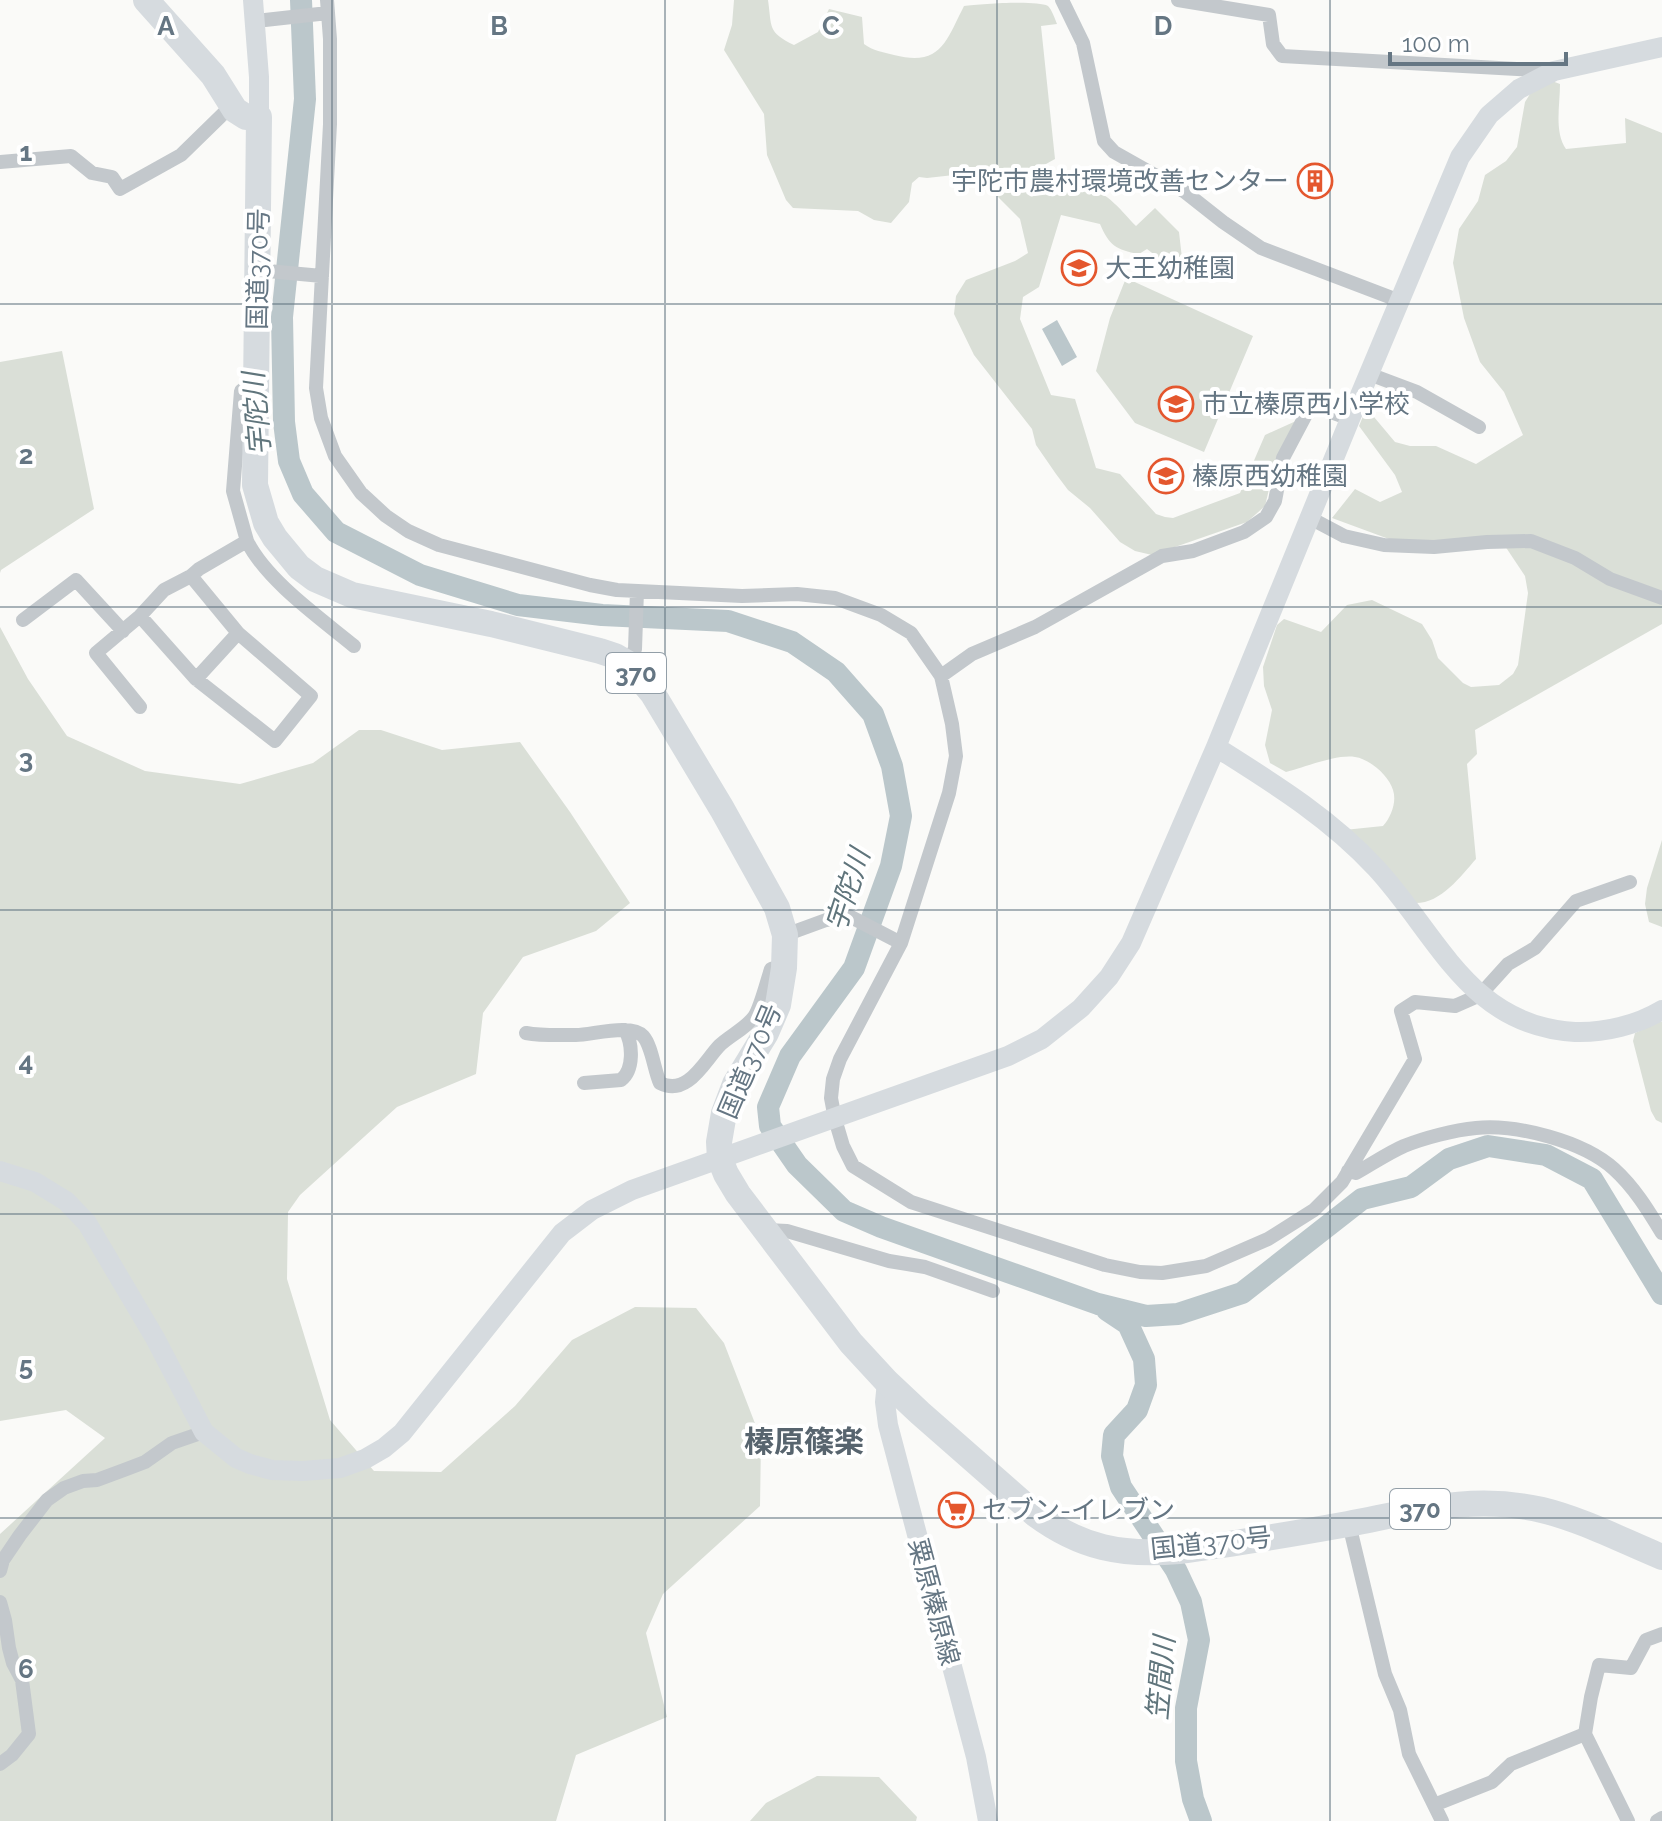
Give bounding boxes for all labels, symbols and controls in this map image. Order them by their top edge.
text: A [157,11,175,41]
text: B [490,11,508,41]
text: C [822,11,840,41]
text: D [1154,11,1172,41]
scale bar [1390,16,1566,66]
text: 100 m [1402,29,1470,58]
text: 1 [20,137,33,167]
building icon: 宇陀市農村環境改善センター [1296,162,1334,200]
place label: 宇陀市農村環境改善センター [951,166,1289,196]
street label: 国道370号 [242,208,274,330]
school or university icon: 大王幼稚園 [1060,249,1098,287]
place label: 大王幼稚園 [1105,253,1235,283]
water label: 宇陀川 [237,368,277,457]
school or university icon: 市立榛原西小学校 [1157,385,1195,423]
place label: 市立榛原西小学校 [1202,389,1410,419]
text: 2 [19,440,33,470]
school or university icon: 榛原西幼稚園 [1147,457,1185,495]
place label: 榛原西幼稚園 [1192,461,1348,491]
road number: 370 [606,653,666,693]
text: 3 [19,744,33,774]
water label: 宇陀川 [819,842,878,935]
street label: 国道370号 [712,999,788,1123]
text: 4 [19,1047,33,1077]
text: 5 [19,1351,33,1381]
district label: 榛原篠楽 [744,1424,864,1459]
road number: 370 [1390,1489,1450,1529]
supermarket icon: セブン-イレブン [937,1491,975,1529]
place label: セブン-イレブン [982,1495,1175,1525]
street label: 国道370号 [1149,1522,1273,1564]
street label: 粟原榛原線 [903,1535,965,1669]
water label: 笠間川 [1141,1632,1181,1721]
text: 6 [18,1654,34,1684]

